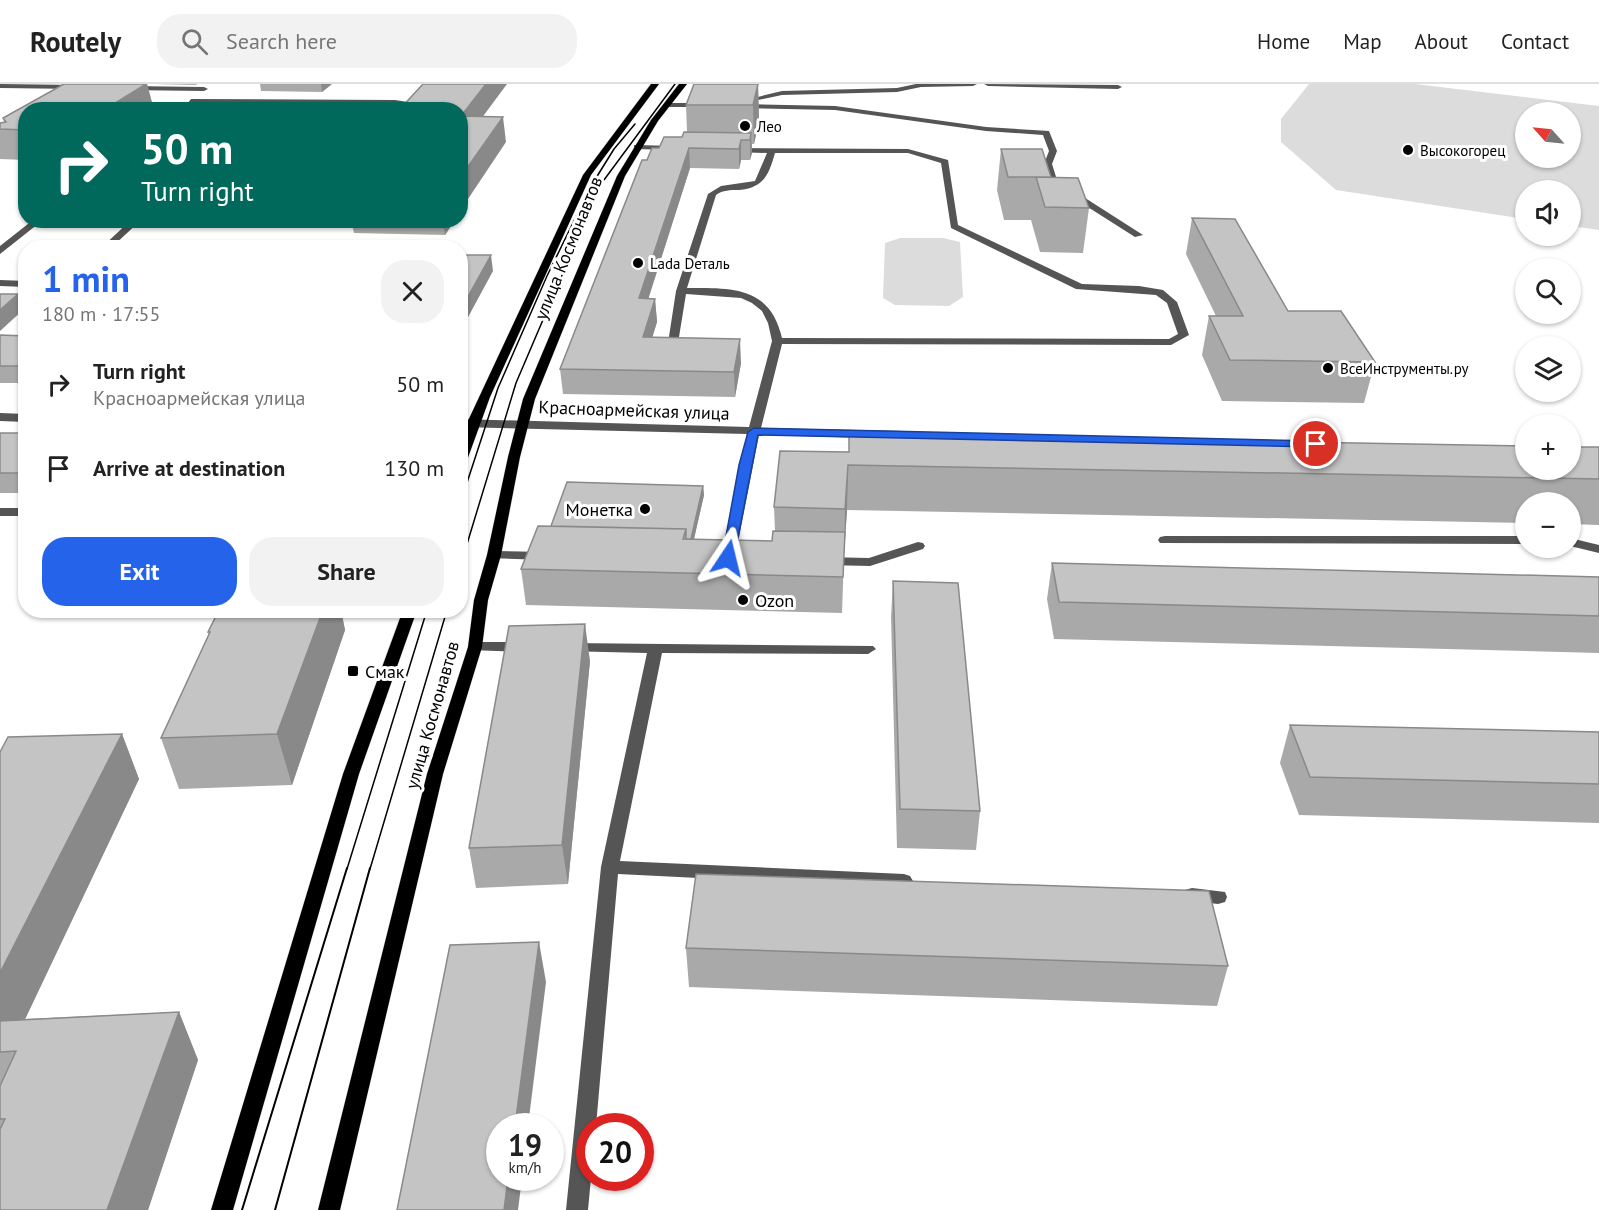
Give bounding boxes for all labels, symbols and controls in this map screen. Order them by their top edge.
search box [157,14,577,68]
text: Routely [30,23,121,60]
icon: search [178,25,211,58]
text: Search here [226,27,337,55]
text: Home [1257,28,1310,55]
text: Map [1343,28,1382,55]
text: About [1415,28,1468,55]
text: Contact [1501,28,1569,55]
north arrow [1515,102,1581,168]
map controls [1515,102,1581,558]
place label: Лео [756,117,782,136]
marker: Лео [738,119,752,133]
text: 50 m [141,121,233,176]
icon: right [42,126,120,204]
place label: Высокогорец [1420,141,1505,160]
marker: Высокогорец [1401,143,1415,157]
street label: улица Космонавтов [529,173,607,323]
text: Turn right [141,174,254,208]
button: sound [1515,180,1581,246]
place label: Lada Dеталь [650,254,730,273]
text: 1 min [42,255,130,302]
marker: Lada Dеталь [631,256,645,270]
button: search [1515,258,1581,324]
button: close [381,260,444,323]
text: 180 m · 17:55 [42,301,160,327]
button: layers [1515,336,1581,402]
text: Turn right [93,357,185,385]
place label: ВсеИнструменты.ру [1340,359,1469,378]
marker: ВсеИнструменты.ру [1321,361,1335,375]
icon: right [42,368,75,401]
text: 50 m [396,370,444,398]
text: Красноармейская улица [93,385,305,411]
street label: Красноармейская улица [538,395,730,425]
button: + [1515,414,1581,480]
pin [1290,418,1341,469]
icon: arrive [1299,427,1332,460]
icon: arrive [42,452,75,485]
text: Arrive at destination [93,454,285,482]
text: 130 m [384,454,444,482]
button: − [1515,492,1581,558]
place label: Монетка [566,498,633,521]
marker: Монетка [638,502,652,516]
position arrow [696,526,760,590]
button: Exit [42,537,237,606]
button: Share [249,537,444,606]
place label: Ozon [755,589,794,612]
marker: Ozon [736,593,750,607]
street label: улица Космонавтов [400,638,464,792]
place label: Смак [365,660,405,683]
marker: Смак [346,664,360,678]
speed limit sign: 20 [576,1113,654,1191]
text: 19 [508,1125,542,1164]
text: km/h [509,1158,541,1177]

